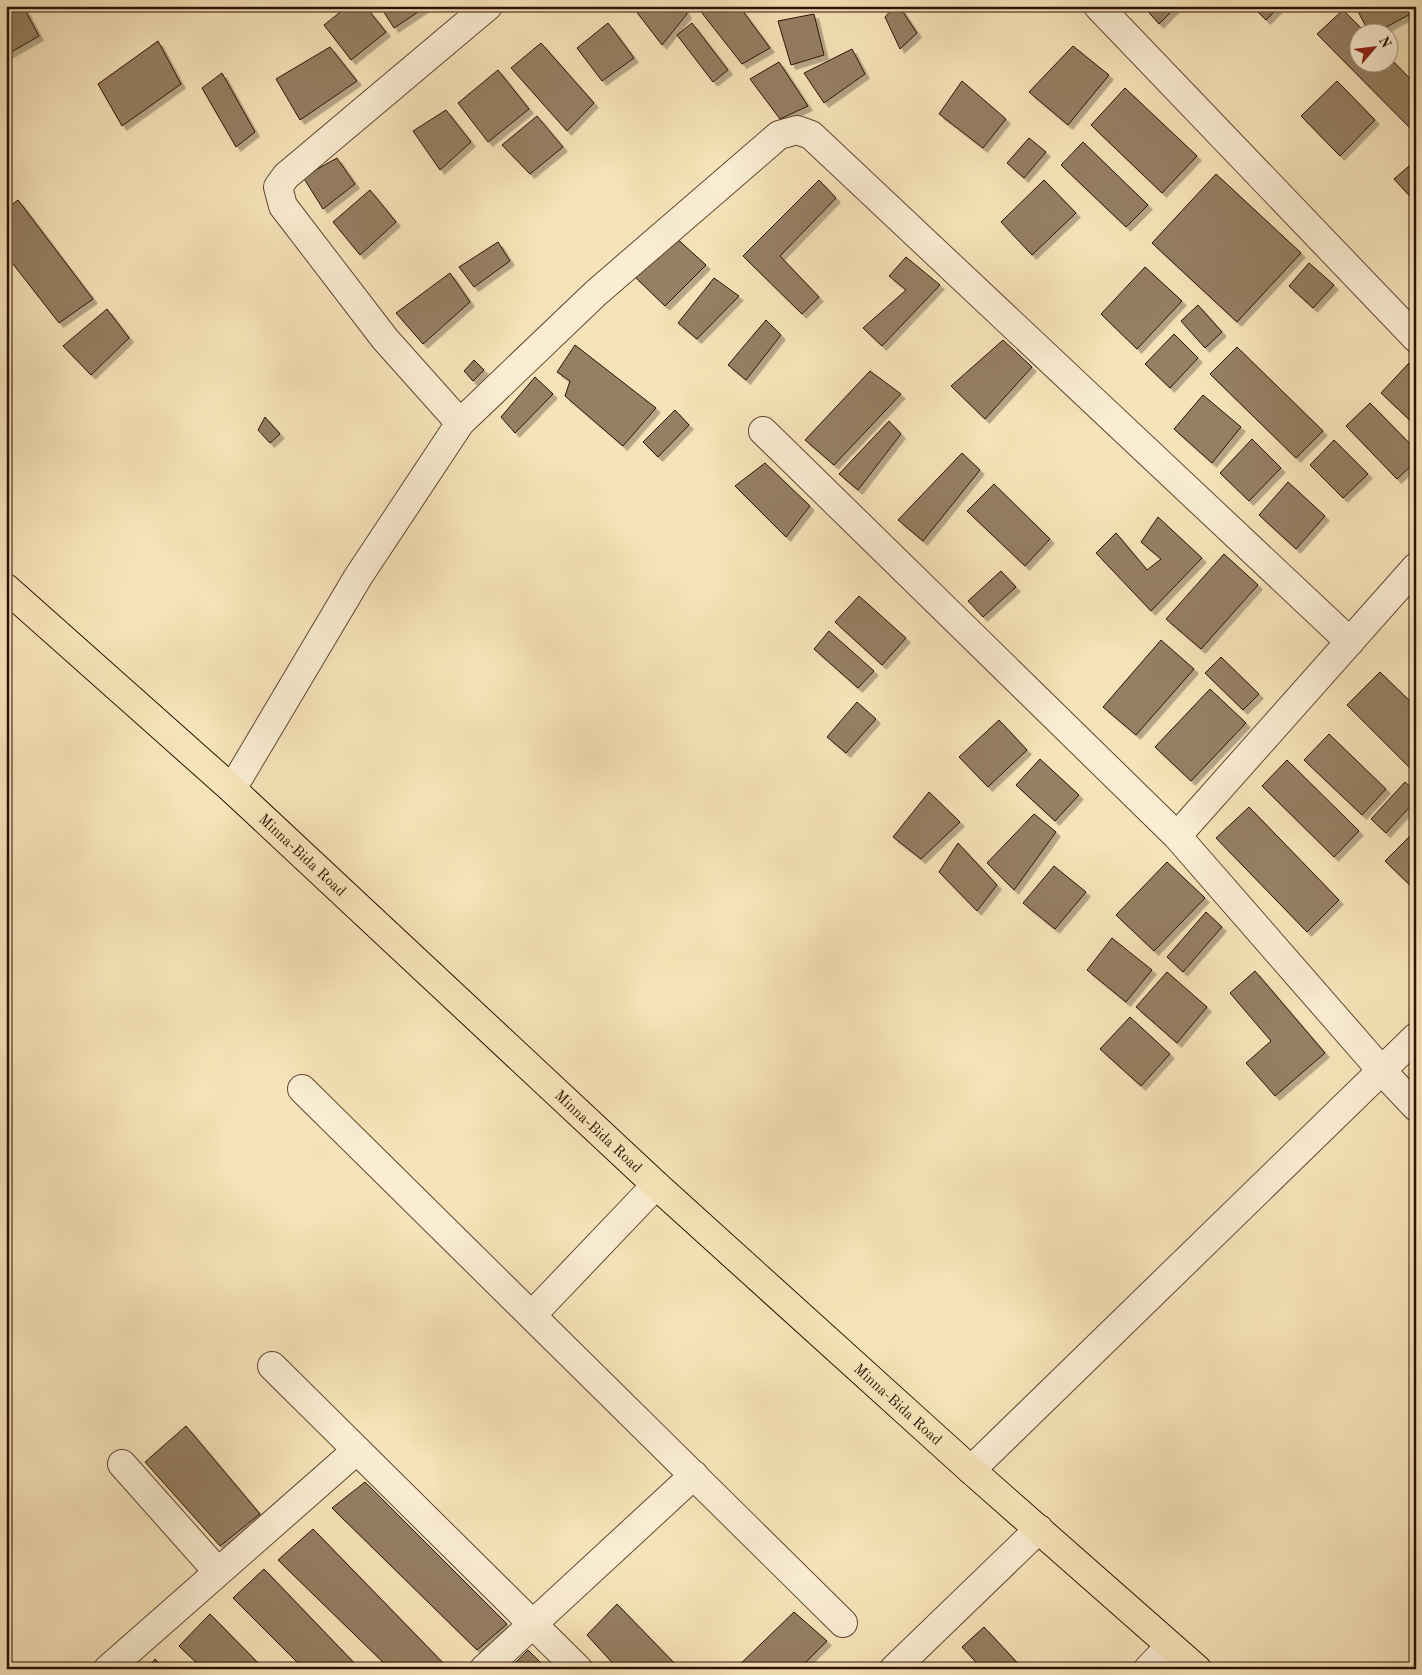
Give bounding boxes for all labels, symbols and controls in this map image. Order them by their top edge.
north arrow [1350,22,1400,72]
text: N [1376,34,1393,51]
street label: Minna-Bida Road [255,812,348,900]
street label: Minna-Bida Road [551,1088,644,1177]
street label: Minna-Bida Road [850,1362,944,1449]

